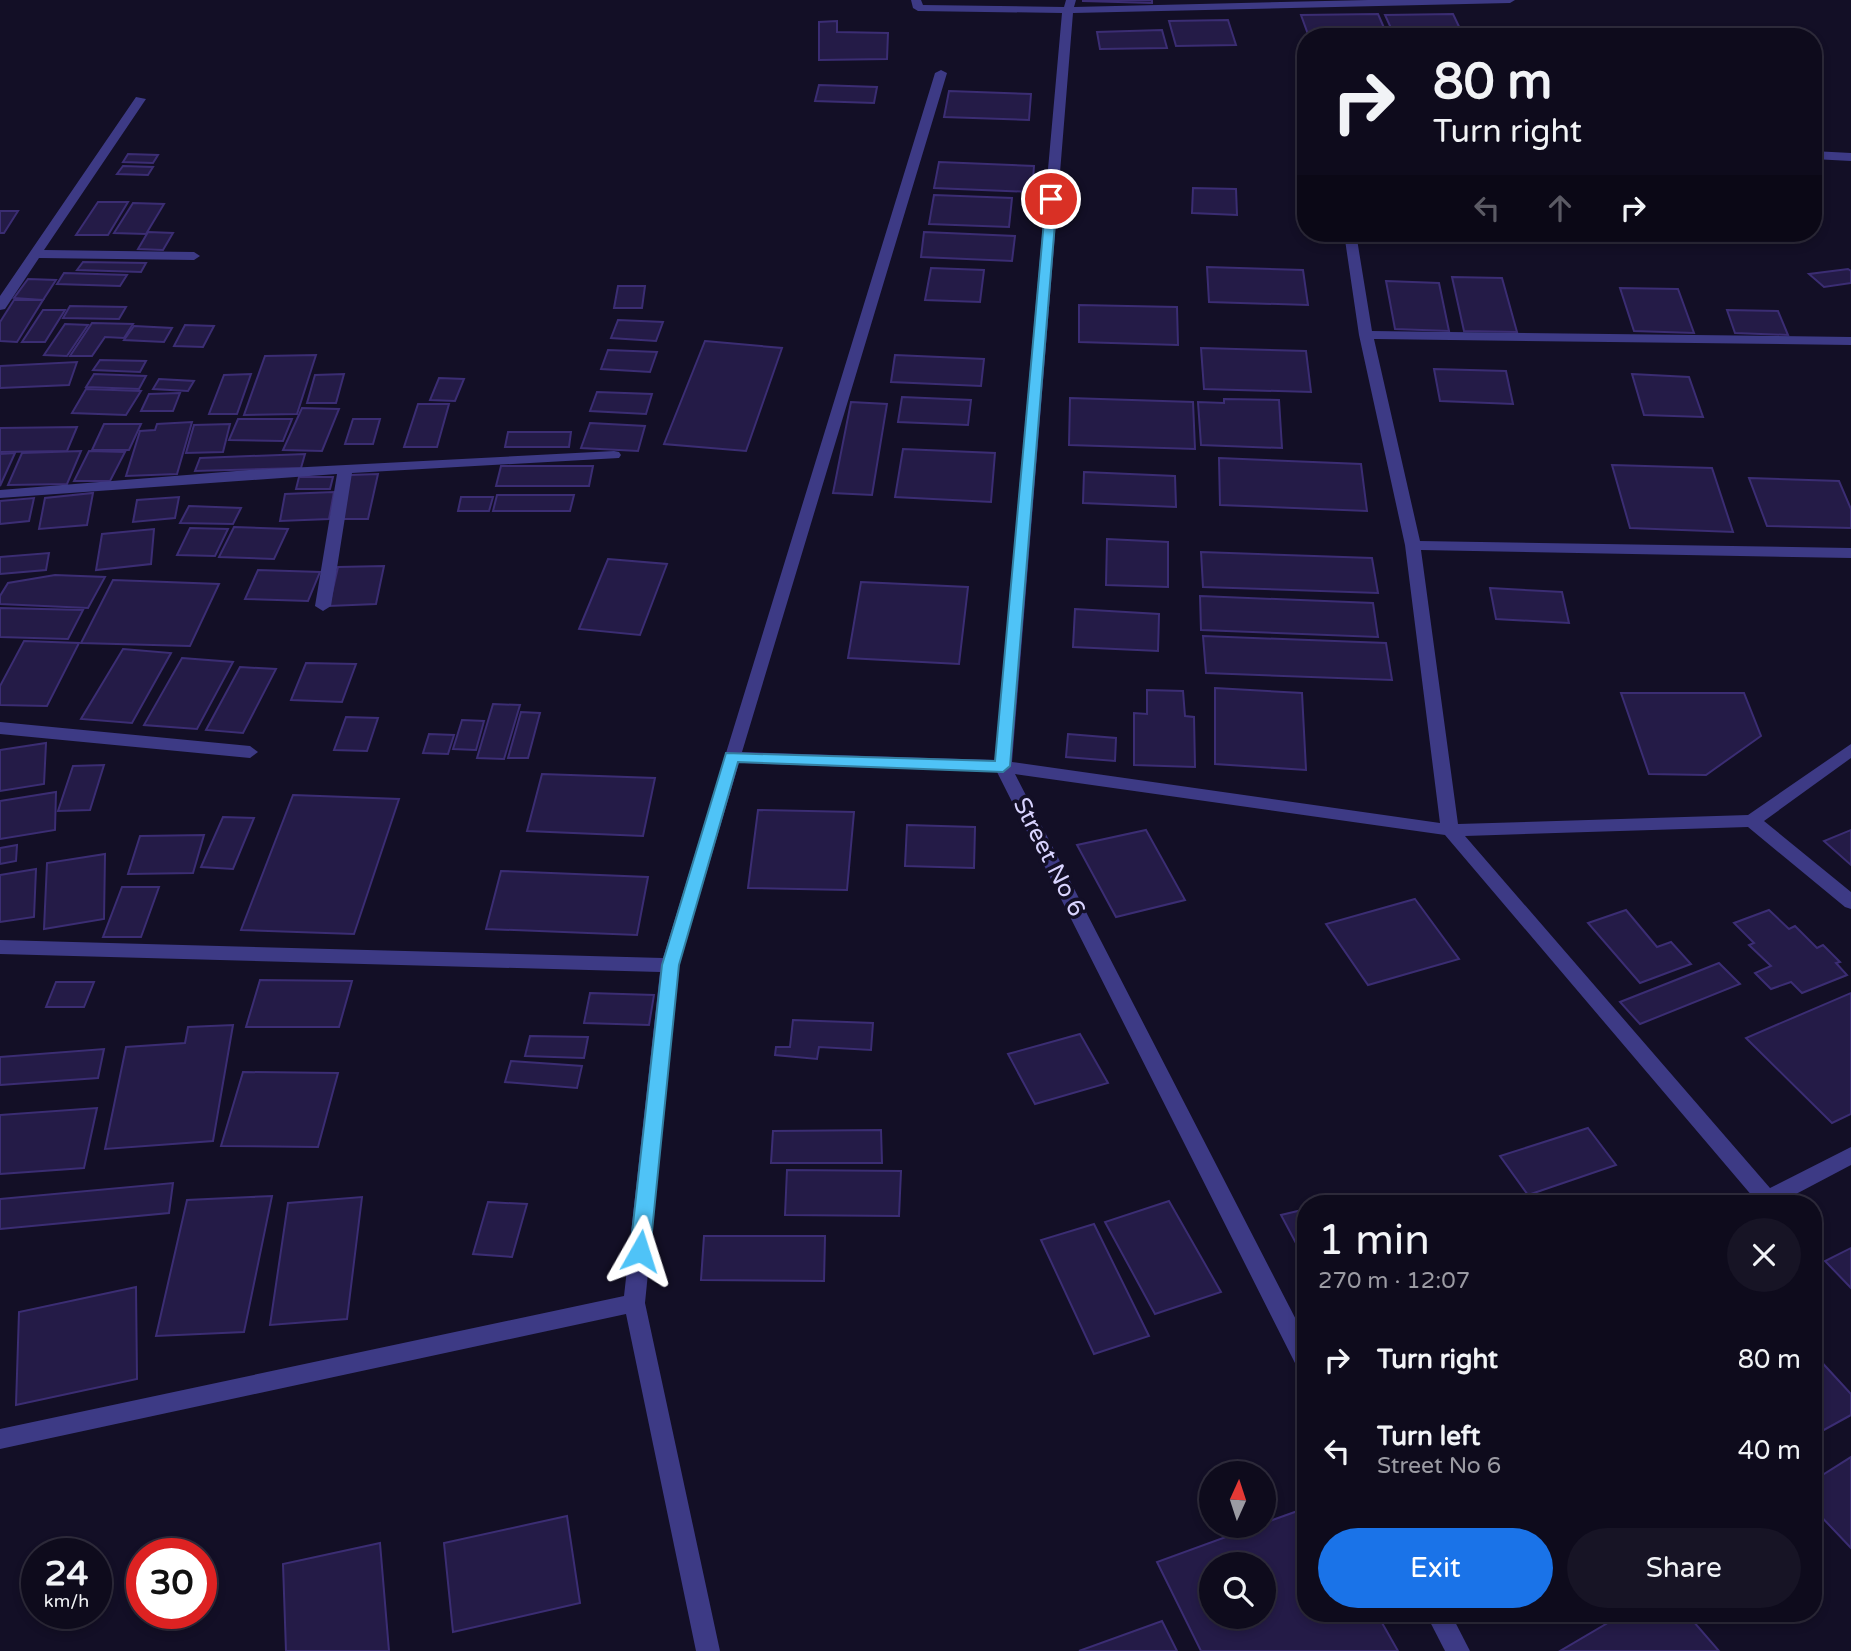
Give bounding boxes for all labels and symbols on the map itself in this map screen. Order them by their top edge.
pin [1021,169,1081,229]
street label: Street No 6 [1007,793,1091,921]
position arrow [603,1214,677,1288]
north arrow [1199,1461,1276,1538]
speed limit sign: 30 [126,1538,217,1629]

